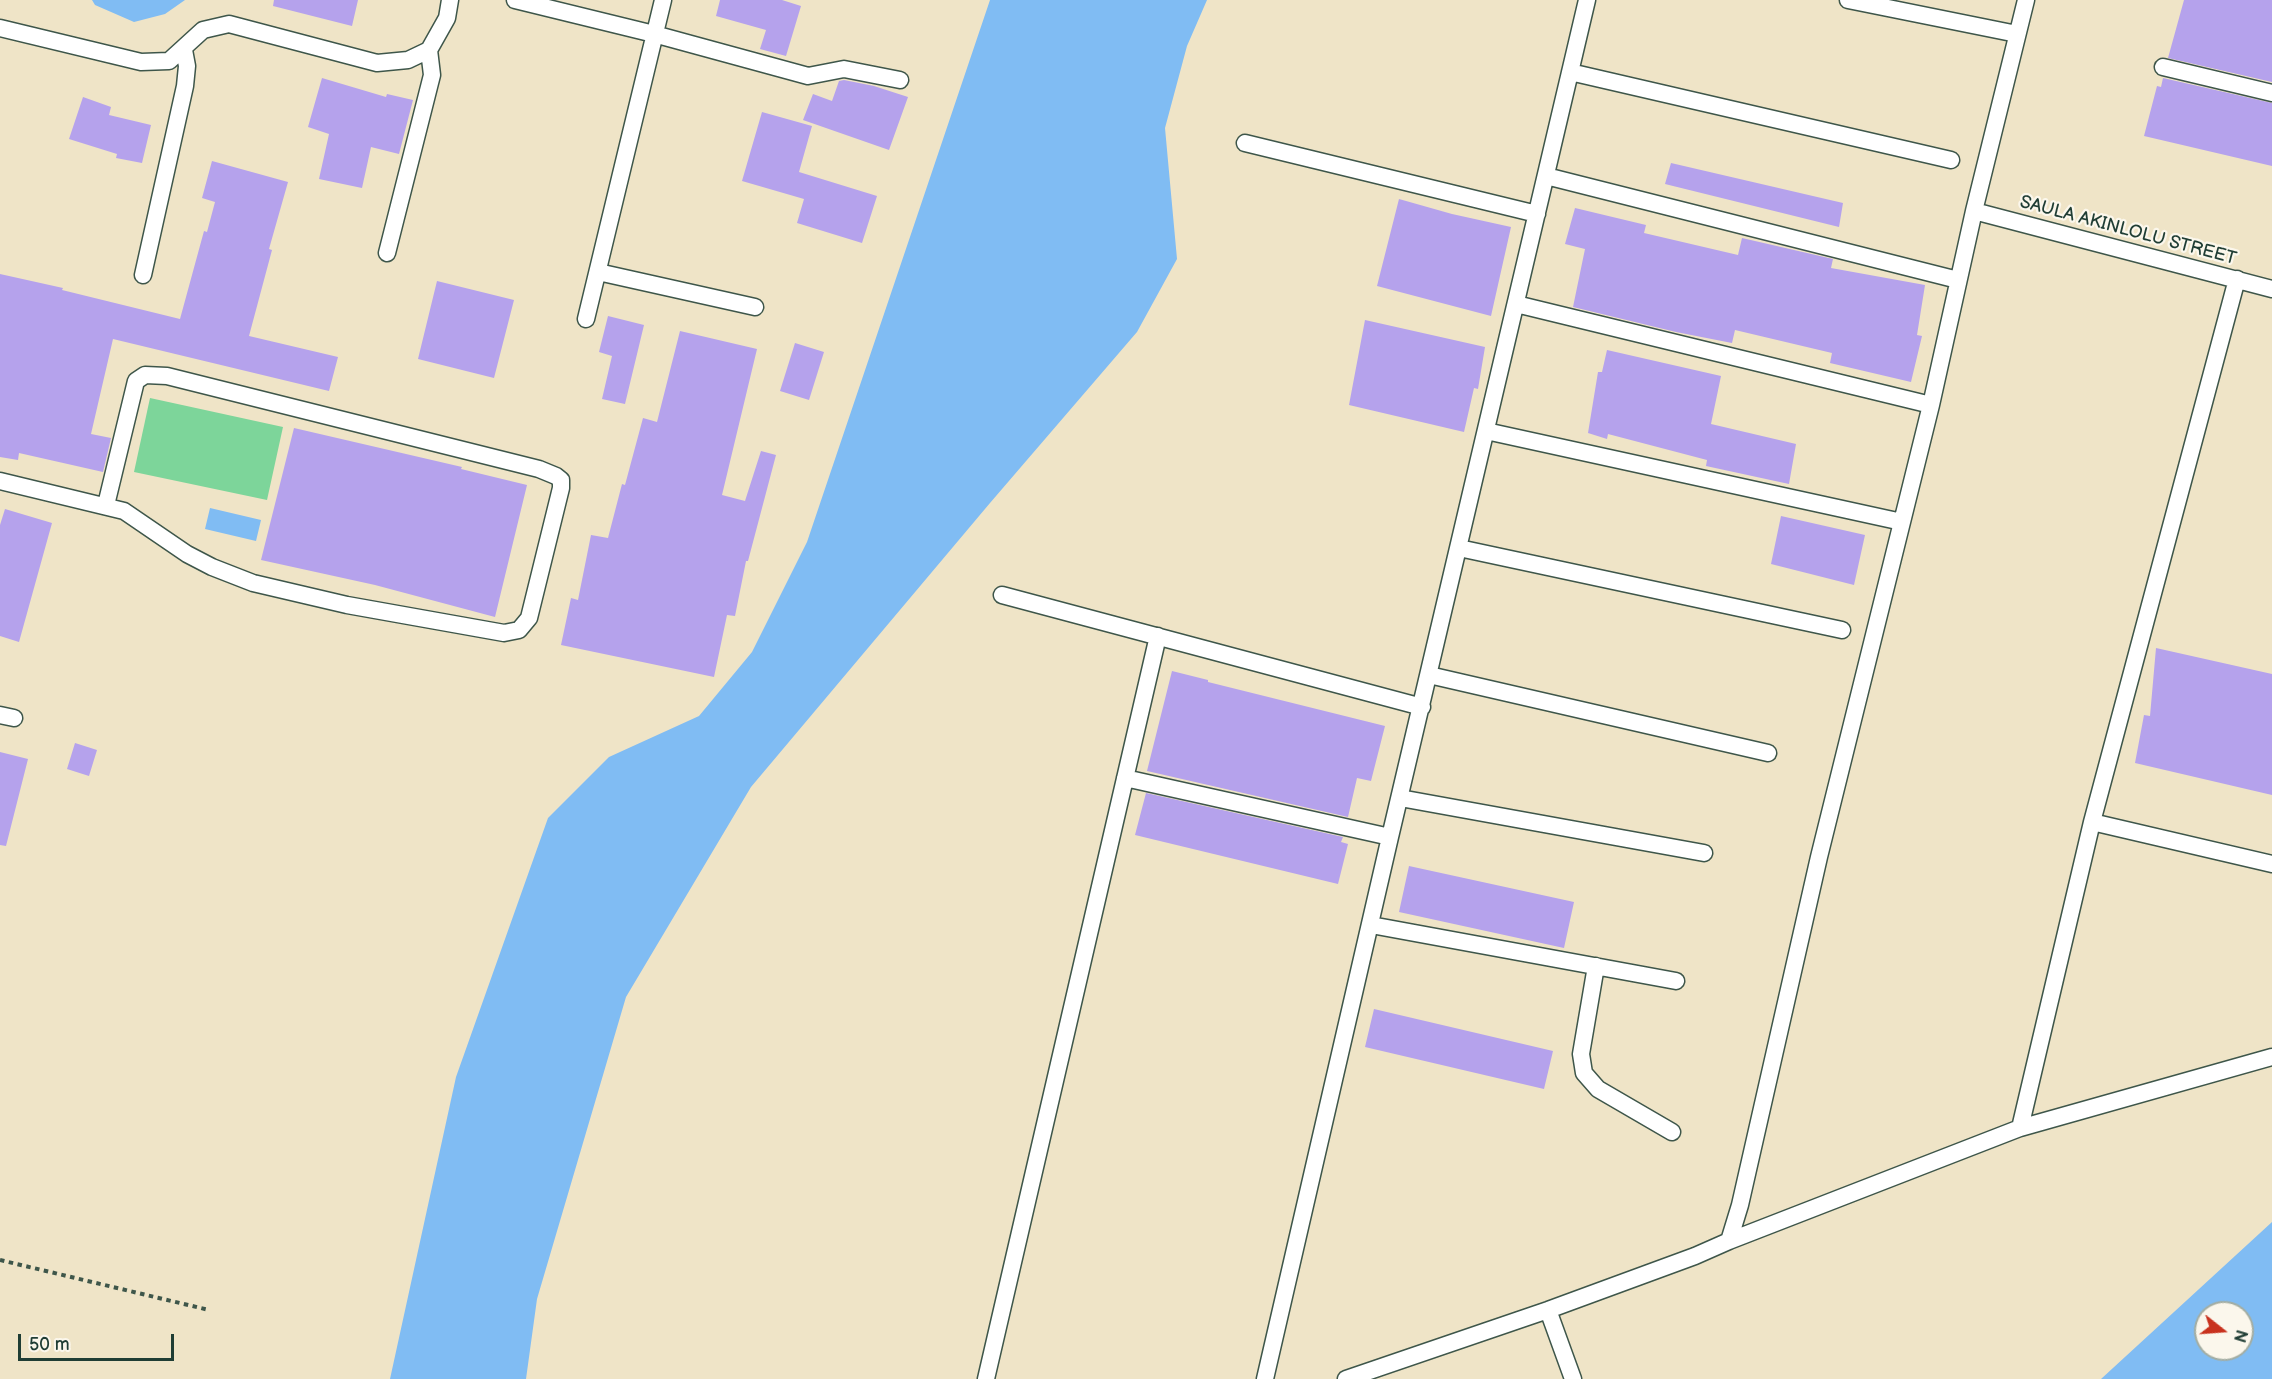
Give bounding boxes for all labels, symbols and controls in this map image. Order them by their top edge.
street label: SAULA AKINLOLU STREET [2017,192,2239,270]
north arrow [2194,1301,2254,1361]
scale bar [21,1322,177,1360]
text: N [2229,1327,2251,1344]
text: 50 m [29,1334,70,1355]

